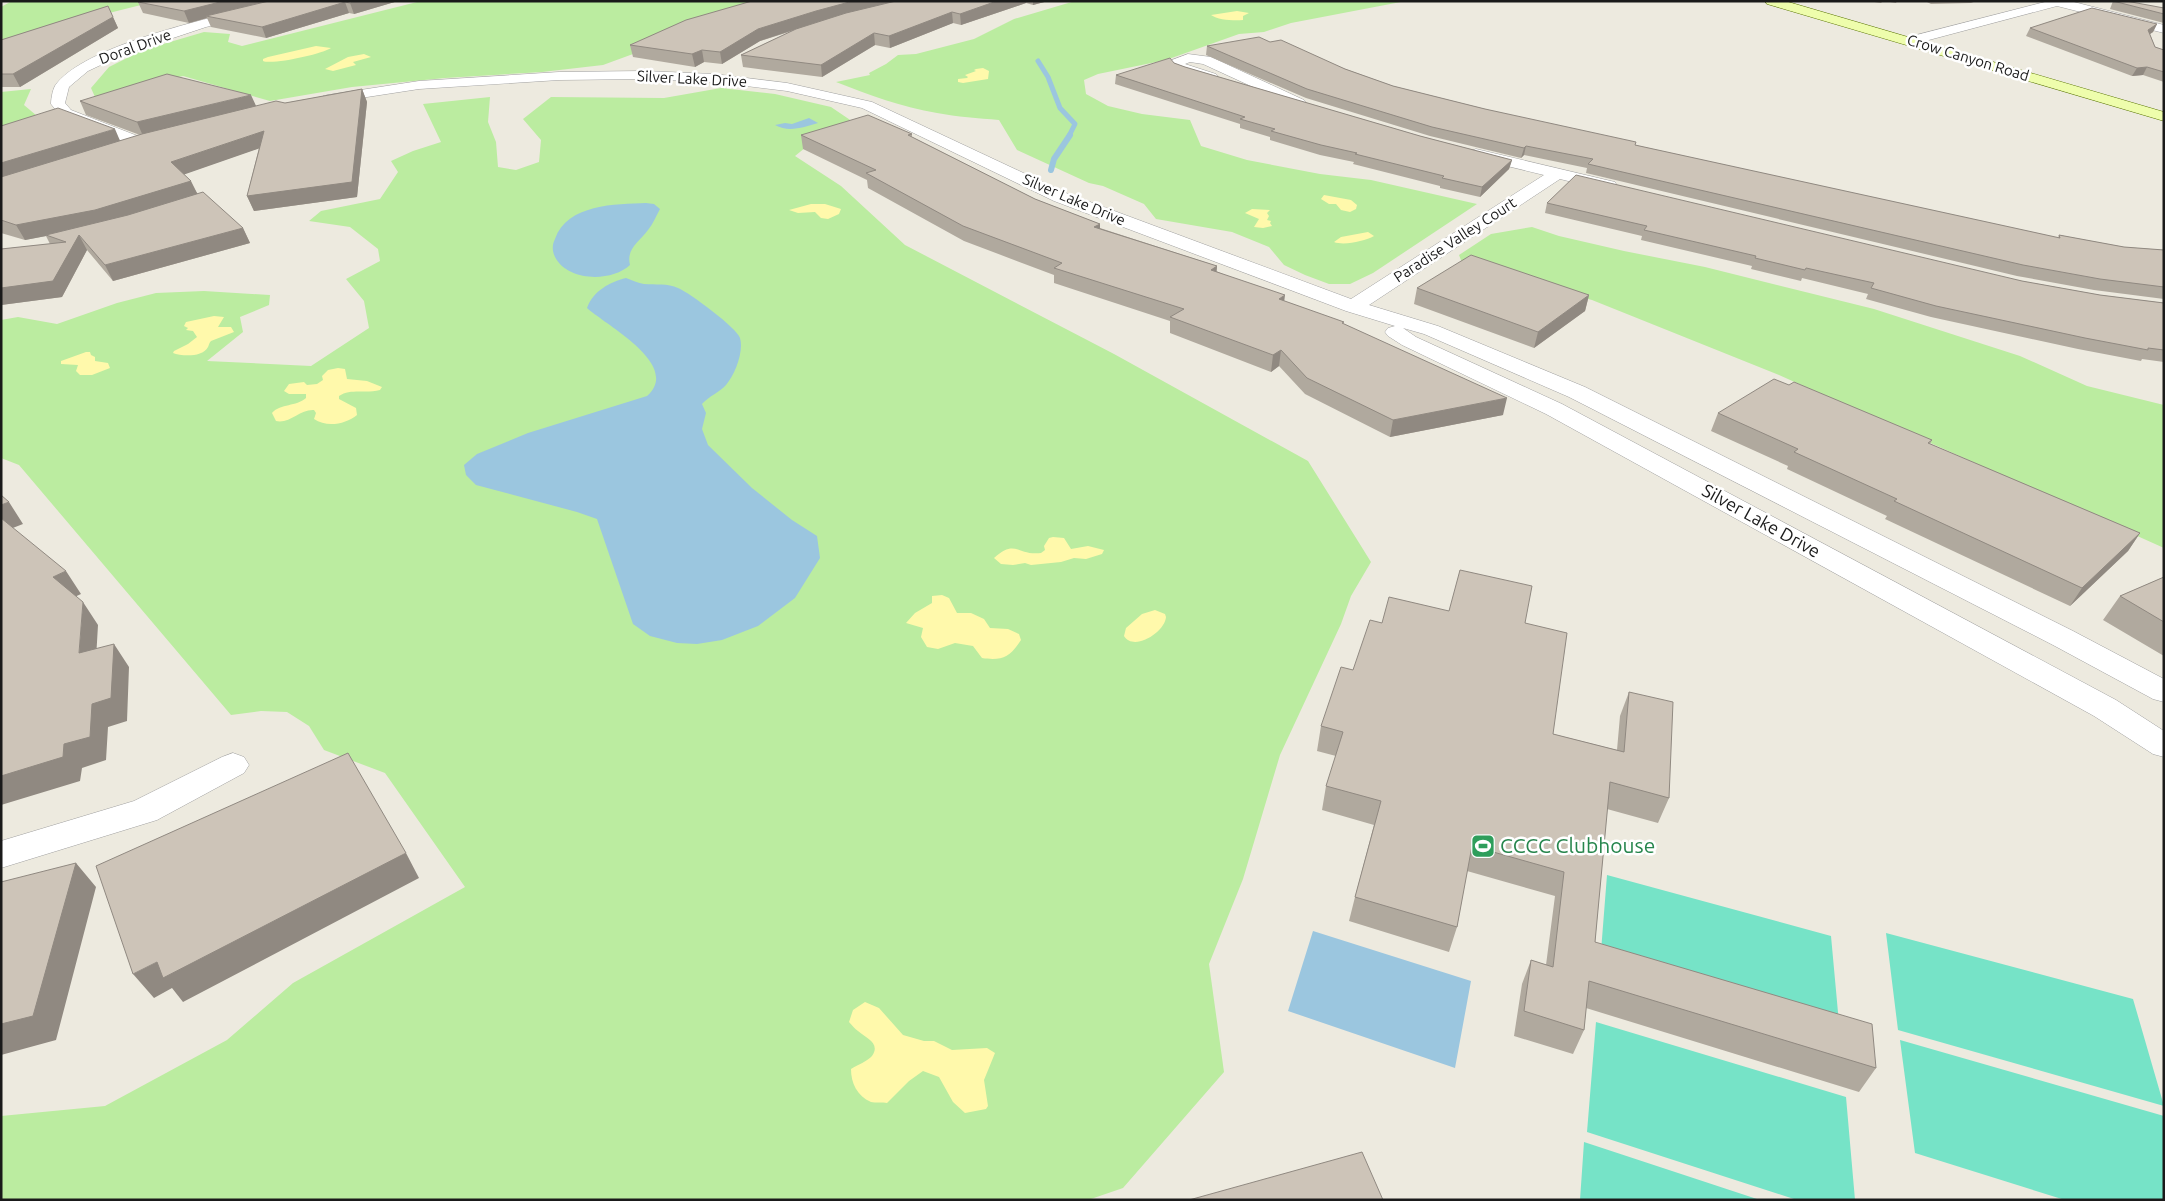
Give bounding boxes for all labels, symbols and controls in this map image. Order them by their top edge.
street label: Doral Drive [96,26,173,67]
street label: Crow Canyon Road [1905,31,2031,84]
street label: Silver Lake Drive [637,67,747,90]
street label: Silver Lake Drive [1020,170,1128,229]
street label: Paradise Valley Court [1390,194,1519,286]
street label: Silver Lake Drive [1699,479,1824,561]
sports icon: CCCC Clubhouse [1470,833,1496,859]
place label: CCCC Clubhouse [1500,833,1655,857]

